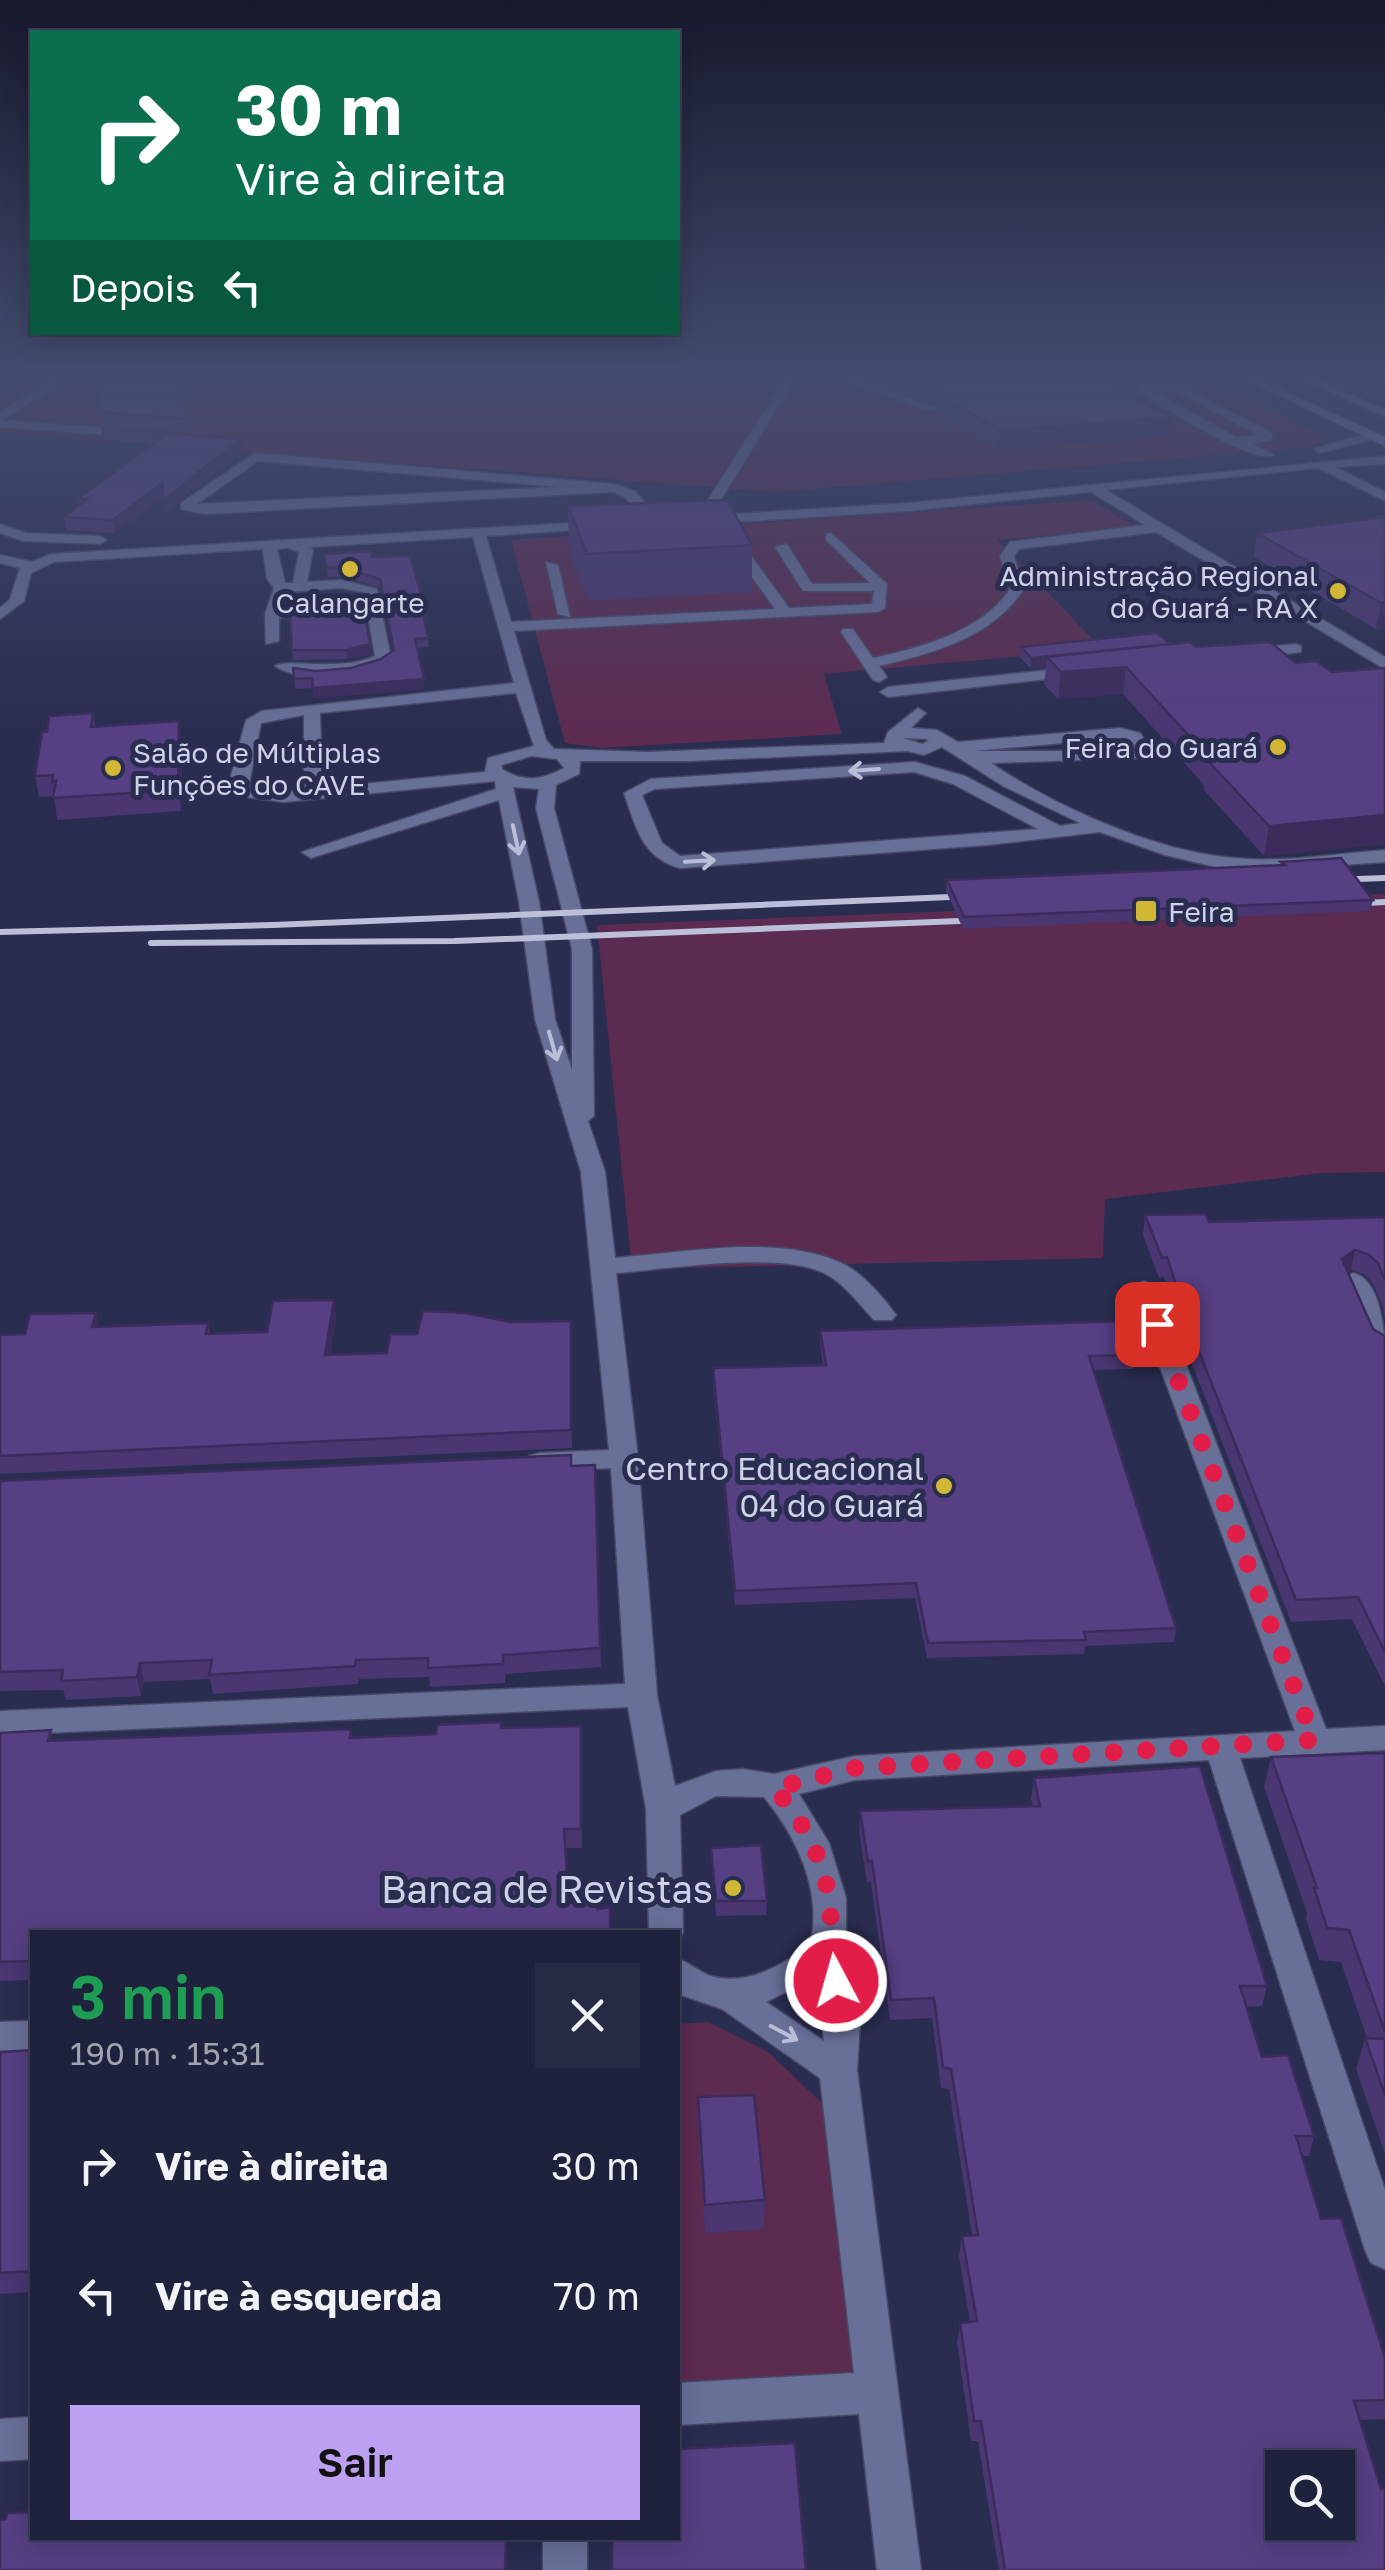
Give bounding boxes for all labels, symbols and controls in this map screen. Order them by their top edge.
text: 30 m [235,66,402,150]
icon: right [70,70,200,200]
text: Vire à direita [235,151,507,205]
icon: left [215,260,270,315]
text: Depois [70,265,195,310]
marker: Calangarte [339,558,361,580]
place label: Administração Regional do Guará - RA X [999,559,1318,624]
marker: Administração Regional do Guará - RA X [1327,580,1349,602]
place label: Calangarte [276,586,424,619]
place label: Feira do Guará [1064,731,1258,764]
place label: Salão de Múltiplas Funções do CAVE [133,736,381,801]
marker: Feira do Guará [1267,736,1289,758]
marker: Salão de Múltiplas Funções do CAVE [102,757,124,779]
one-way arrow [848,761,880,780]
one-way arrow [508,823,527,855]
one-way arrow [683,851,715,870]
place label: Feira [1168,895,1235,928]
marker: Feira [1133,898,1159,924]
one-way arrow [545,1030,563,1061]
pin [1115,1282,1200,1367]
icon: arrive [1130,1297,1185,1352]
place label: Centro Educacional 04 do Guará [625,1449,924,1524]
marker: Centro Educacional 04 do Guará [933,1475,955,1497]
place label: Banca de Revistas [381,1866,713,1911]
marker: Banca de Revistas [722,1877,744,1899]
position arrow [784,1929,888,2033]
text: 3 min [70,1960,226,2032]
button: close [535,1963,640,2068]
one-way arrow [768,2024,798,2044]
text: 190 m · 15:31 [70,2034,265,2072]
icon: right [70,2138,125,2193]
text: Vire à direita [155,2143,388,2188]
text: 30 m [551,2143,640,2188]
icon: left [70,2268,125,2323]
text: Vire à esquerda [155,2273,442,2318]
text: 70 m [553,2273,640,2318]
button: Sair [70,2405,640,2520]
map controls [1265,2450,1355,2540]
button: search [1265,2450,1355,2540]

